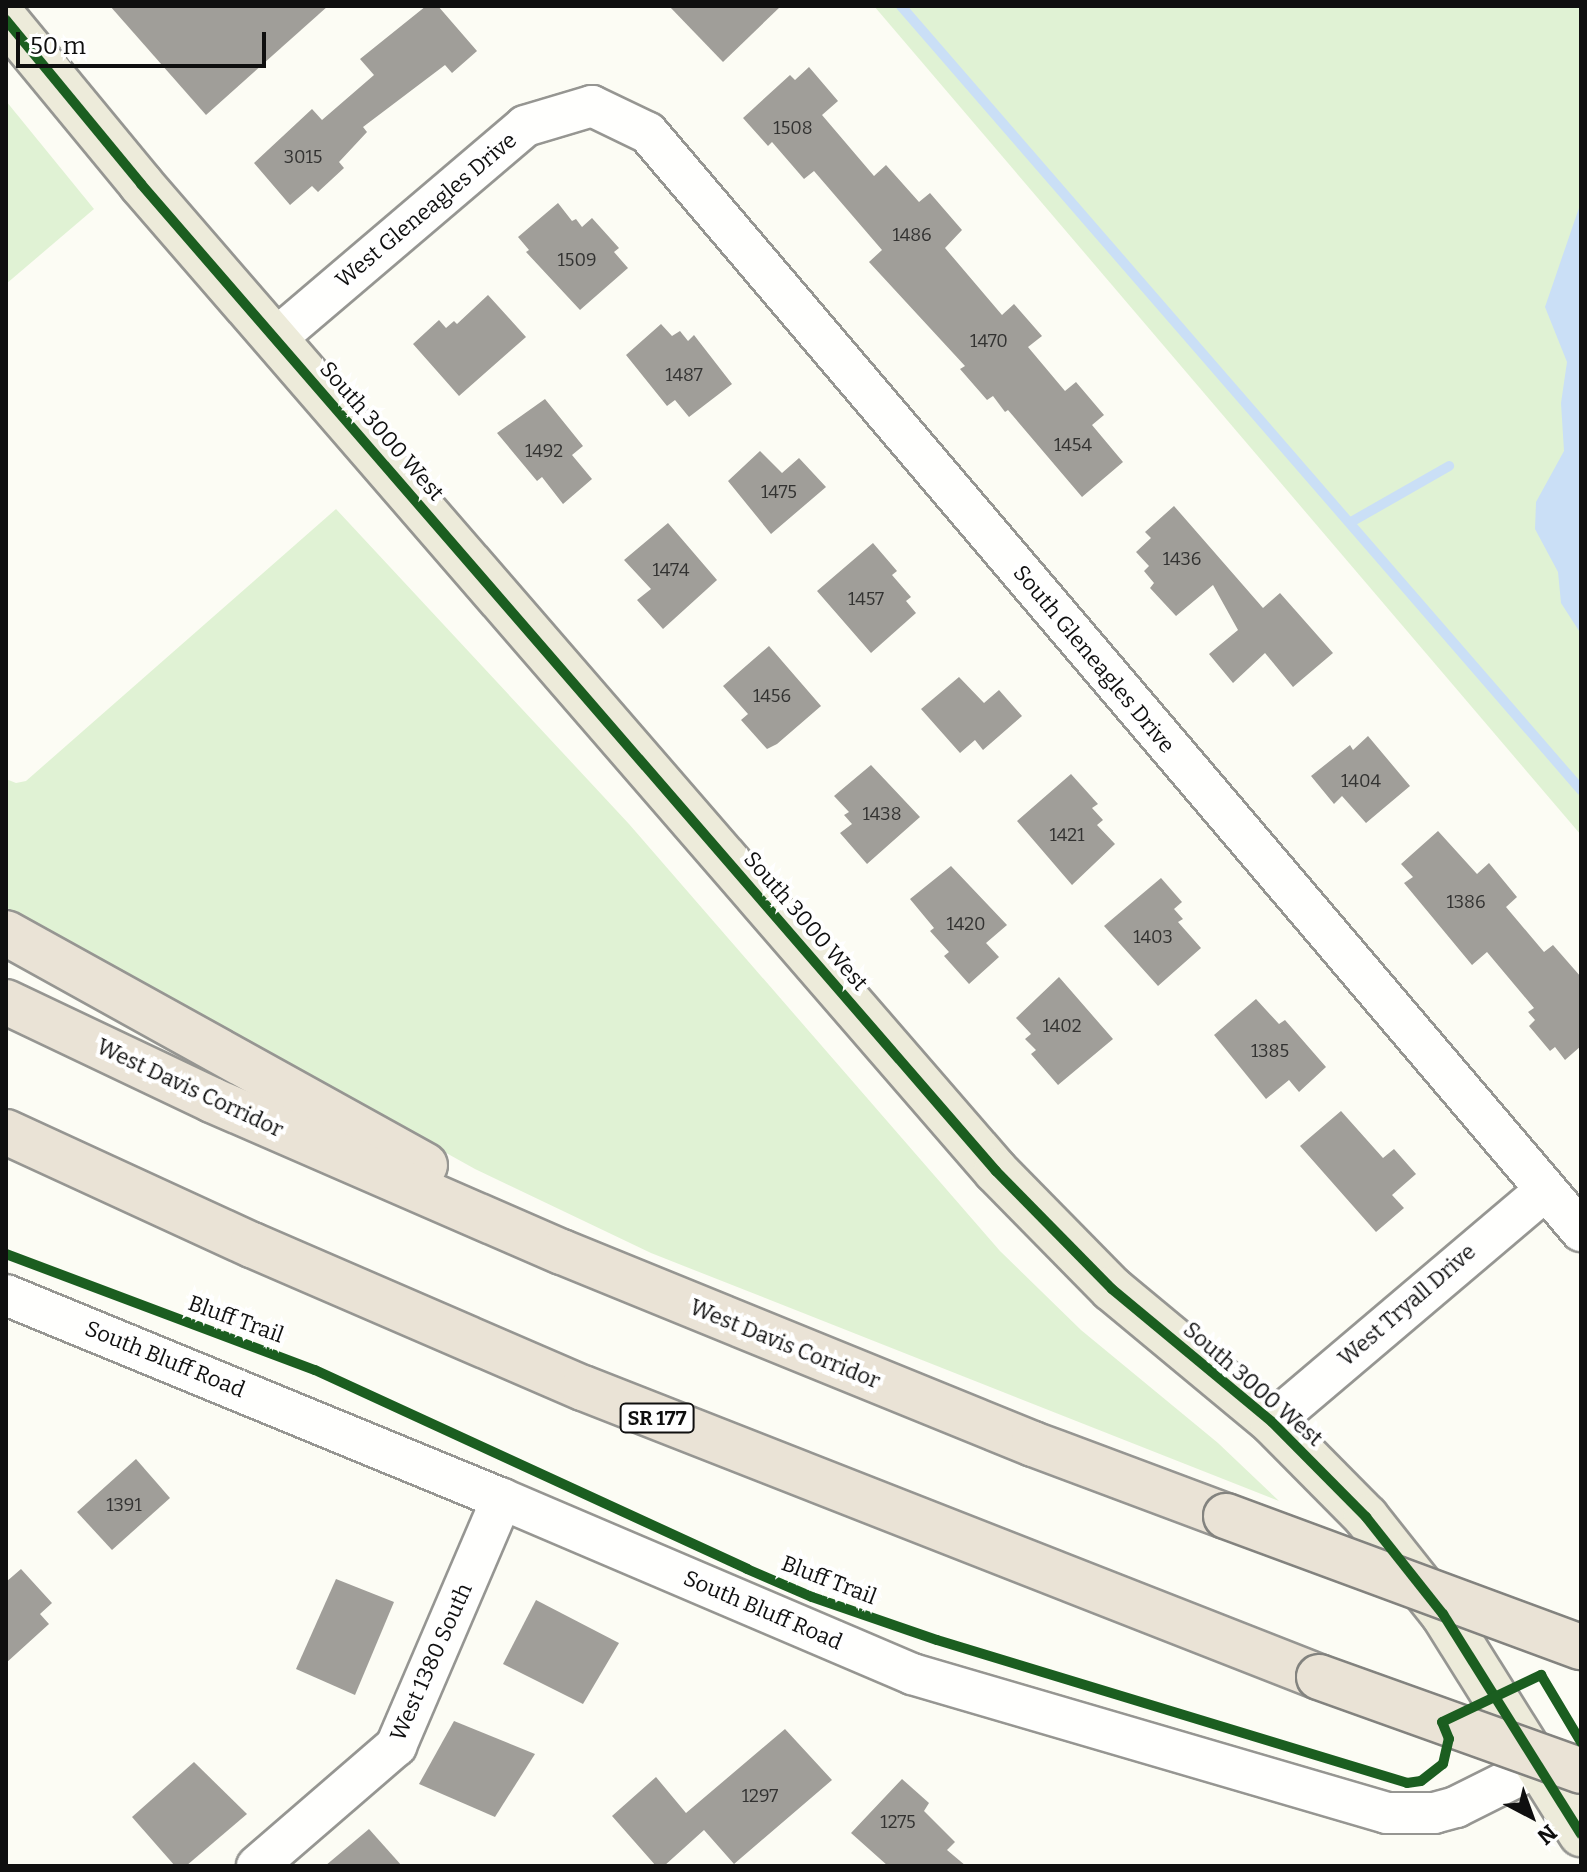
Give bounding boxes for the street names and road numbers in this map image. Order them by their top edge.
street label: West Gleneagles Drive [330,127,522,293]
street label: South 3000 West [314,356,450,506]
street label: South Gleneagles Drive [1008,560,1180,758]
street label: South 3000 West [738,846,874,996]
street label: West Davis Corridor [93,1033,287,1143]
street label: West Tryall Drive [1333,1238,1481,1372]
street label: Bluff Trail [185,1290,287,1348]
street label: West Davis Corridor [686,1294,884,1394]
street label: South Bluff Road [81,1315,249,1403]
street label: South 3000 West [1178,1316,1328,1452]
road number: SR 177 [619,1402,695,1434]
street label: Bluff Trail [778,1550,880,1610]
street label: South Bluff Road [680,1565,846,1655]
street label: West 1380 South [384,1579,478,1745]

